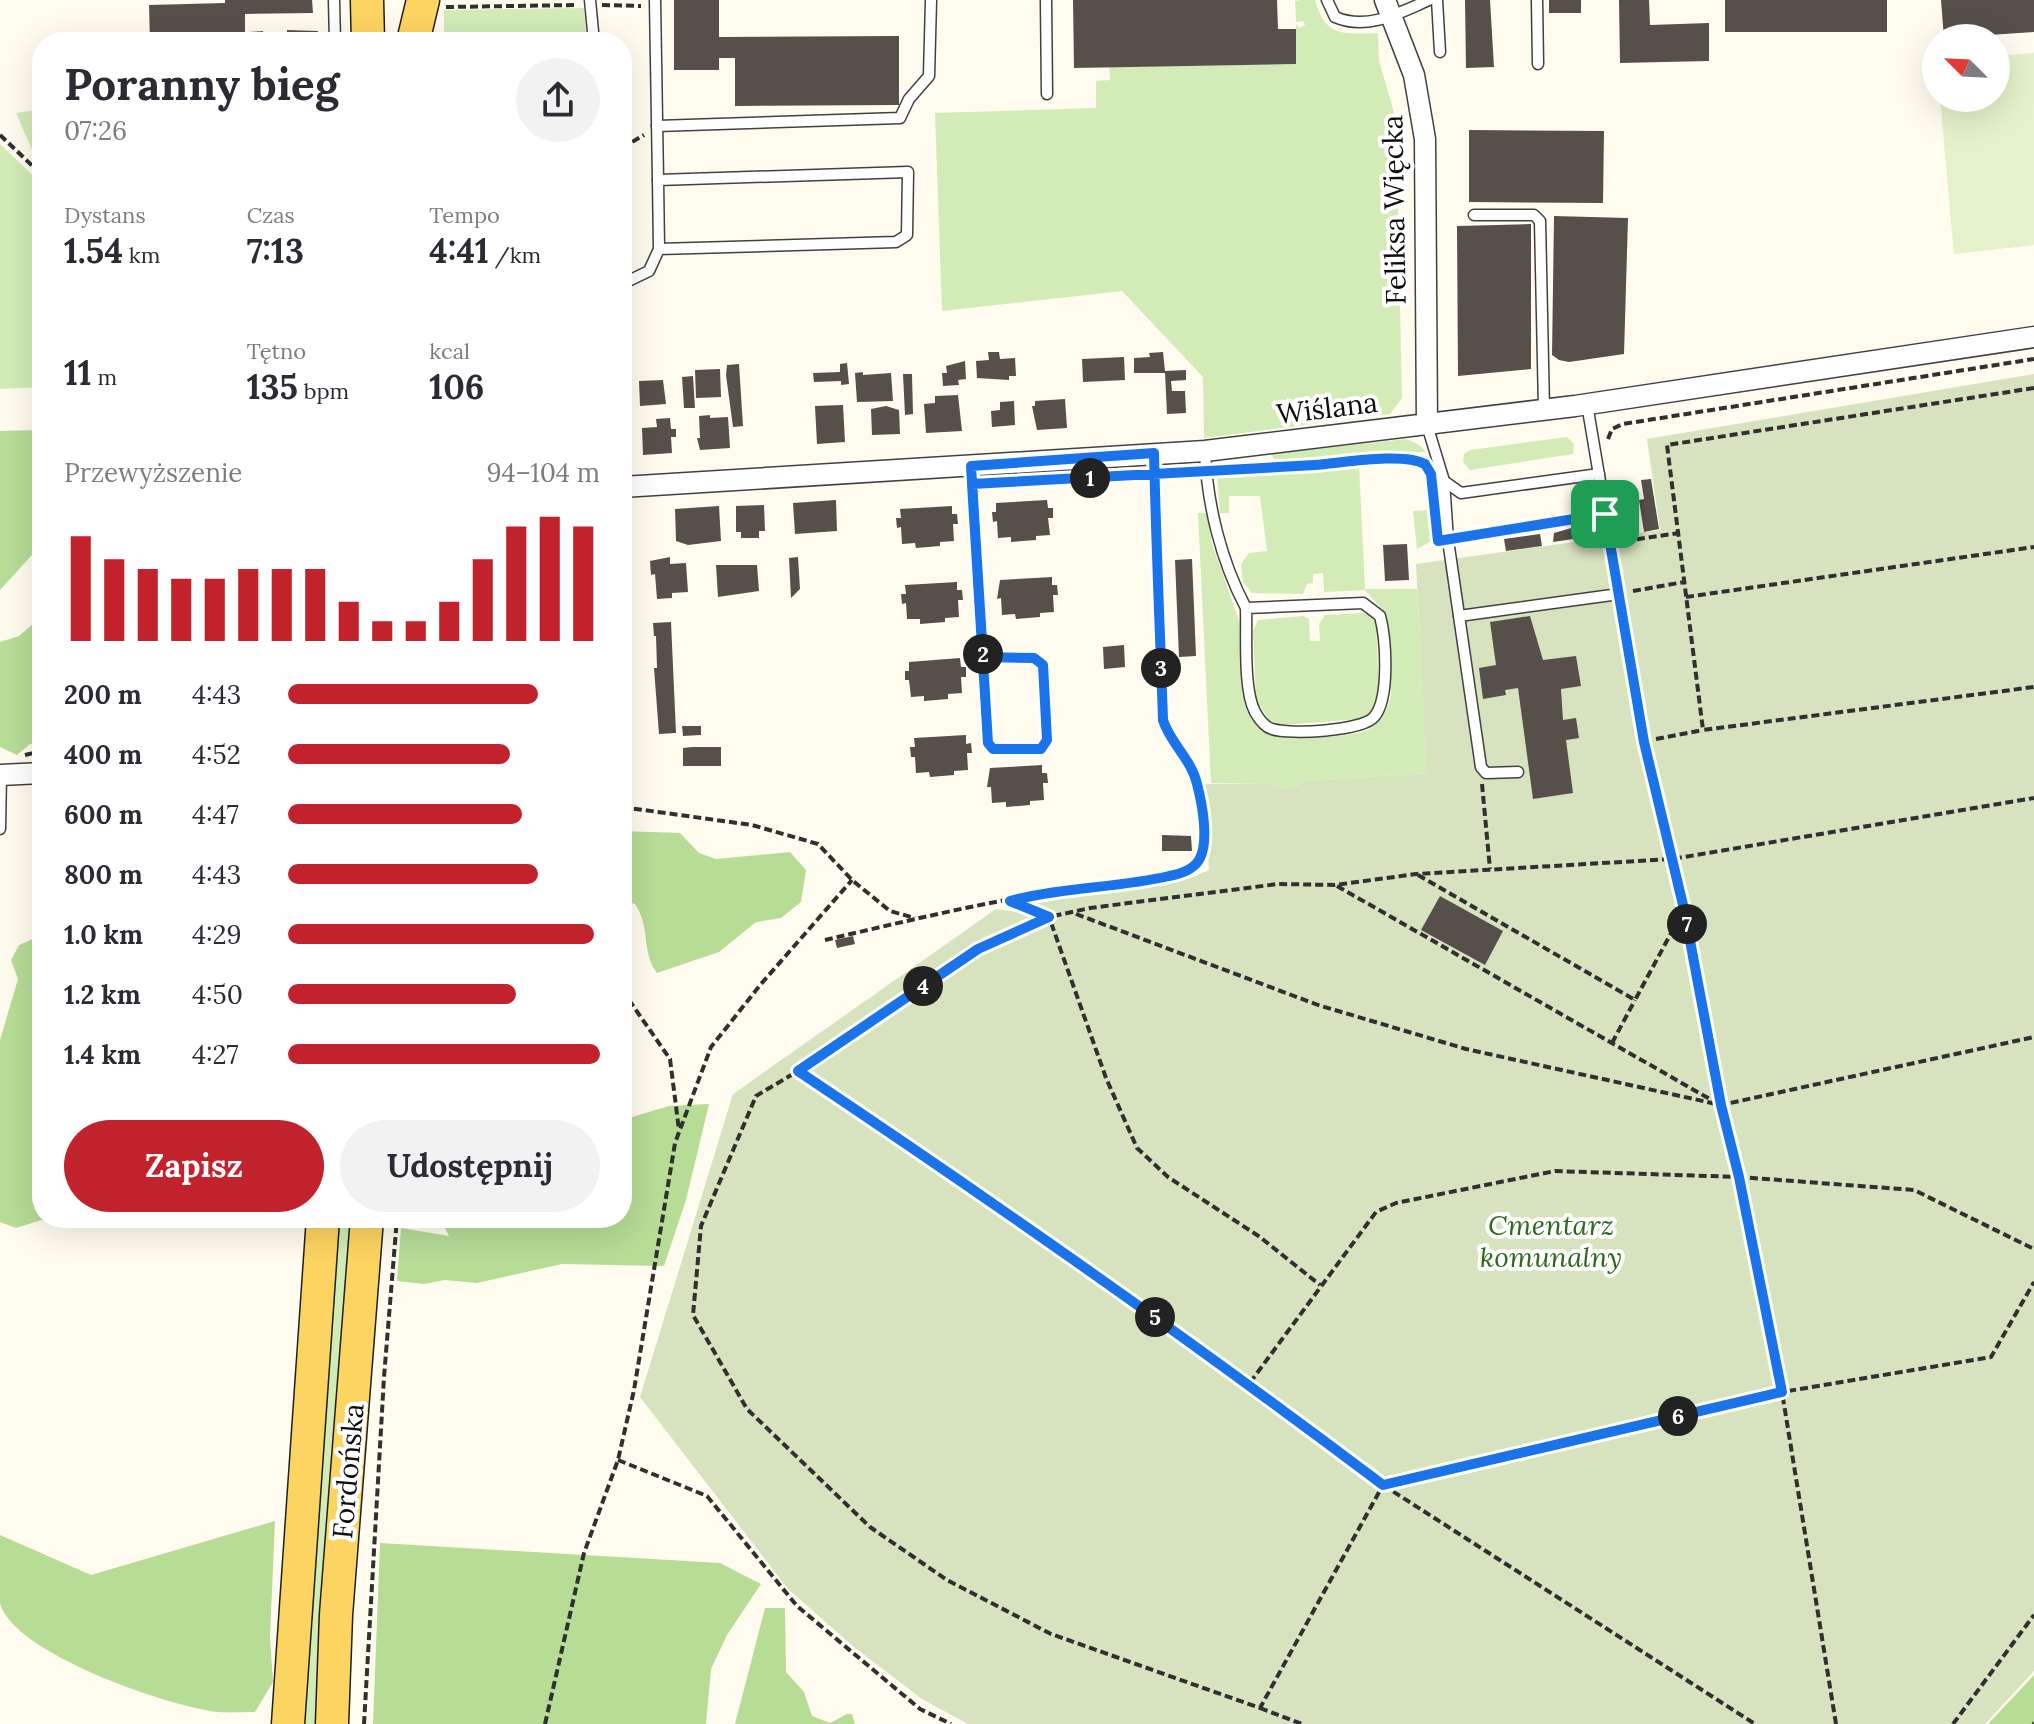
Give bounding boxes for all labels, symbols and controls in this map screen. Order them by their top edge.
north arrow [1922,24,2010,112]
map controls [1922,24,2010,112]
text: Poranny bieg [64,56,339,112]
button: share [516,58,600,142]
text: 07:26 [64,114,127,147]
street label: Feliksa Więcka [1374,115,1414,305]
text: Dystans [64,201,146,229]
text: Czas [247,201,295,229]
text: Tempo [429,201,500,229]
text: 1.54 [64,229,123,272]
text: 7:13 [247,229,304,272]
text: 4:41 [429,229,489,272]
text: km [123,241,160,269]
text: /km [489,241,541,269]
text: Tętno [247,337,306,365]
text: kcal [429,337,470,365]
text: 11 [64,351,92,394]
text: m [92,363,117,391]
text: 135 [247,365,298,408]
text: 106 [429,365,484,408]
text: bpm [298,377,349,405]
street label: Wiślana [1274,384,1380,432]
text: Przewyższenie [64,456,242,489]
text: 94–104 m [486,456,600,489]
pin: 1 [1070,458,1110,498]
text: 1 [1086,464,1094,492]
pin [1571,480,1639,548]
icon: arrive [1583,492,1627,536]
pin: 2 [963,634,1003,674]
text: 2 [977,640,989,668]
pin: 3 [1141,648,1181,688]
text: 3 [1155,654,1167,682]
text: 200 m [64,678,142,711]
text: 4:43 [192,678,241,711]
text: 400 m [64,738,142,771]
text: 4:52 [192,738,241,771]
text: 600 m [64,798,143,831]
text: 4:47 [192,798,239,831]
text: 800 m [64,858,143,891]
text: 4:43 [192,858,241,891]
pin: 7 [1667,904,1707,944]
text: 7 [1682,910,1692,938]
text: 1.0 km [64,918,143,951]
text: 4:29 [192,918,242,951]
pin: 4 [903,966,943,1006]
text: 4 [917,972,929,1000]
text: 1.2 km [64,978,141,1011]
text: 4:50 [192,978,243,1011]
text: 1.4 km [64,1038,141,1071]
text: 4:27 [192,1038,239,1071]
button: Zapisz [64,1120,324,1212]
button: Udostępnij [340,1120,600,1212]
park label: Cmentarz komunalny [1480,1207,1622,1275]
pin: 5 [1135,1297,1175,1337]
text: 5 [1149,1303,1161,1331]
pin: 6 [1658,1396,1698,1436]
street label: Fordońska [324,1402,372,1540]
text: 6 [1672,1402,1684,1430]

